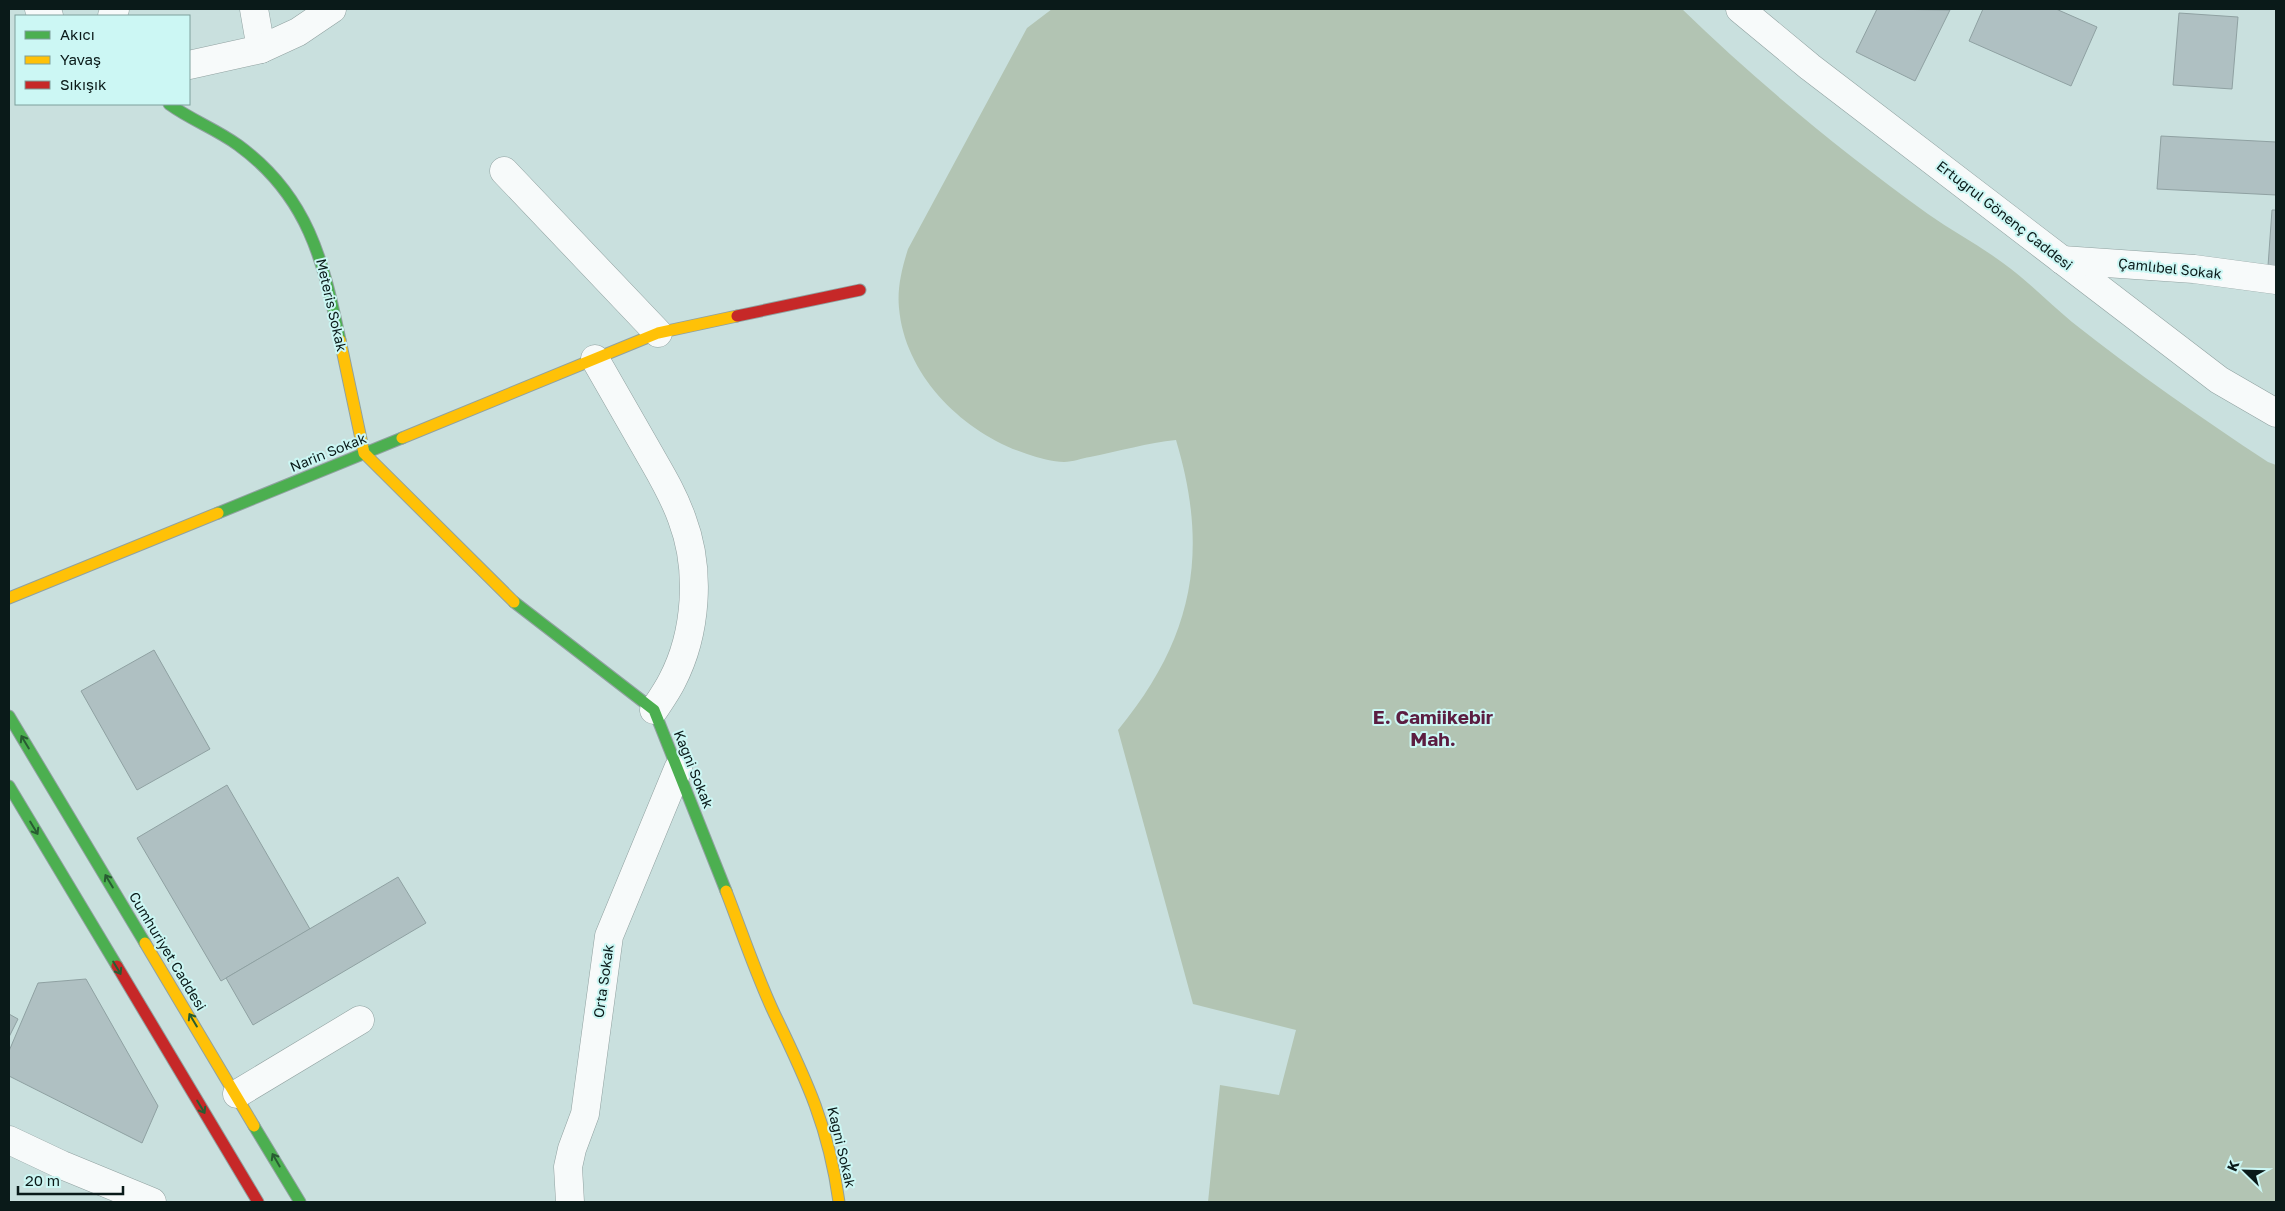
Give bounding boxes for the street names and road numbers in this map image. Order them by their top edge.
street label: Ertuğrul Gönenç Caddesi [1934,157,2076,273]
street label: Çamlıbel Sokak [2118,254,2223,282]
street label: Meteris Sokak [313,257,351,353]
street label: Narin Sokak [287,429,369,475]
street label: Kağni Sokak [671,727,717,811]
street label: Cumhuriyet Caddesi [126,889,210,1013]
street label: Orta Sokak [589,943,617,1019]
street label: Kağni Sokak [824,1105,860,1189]

